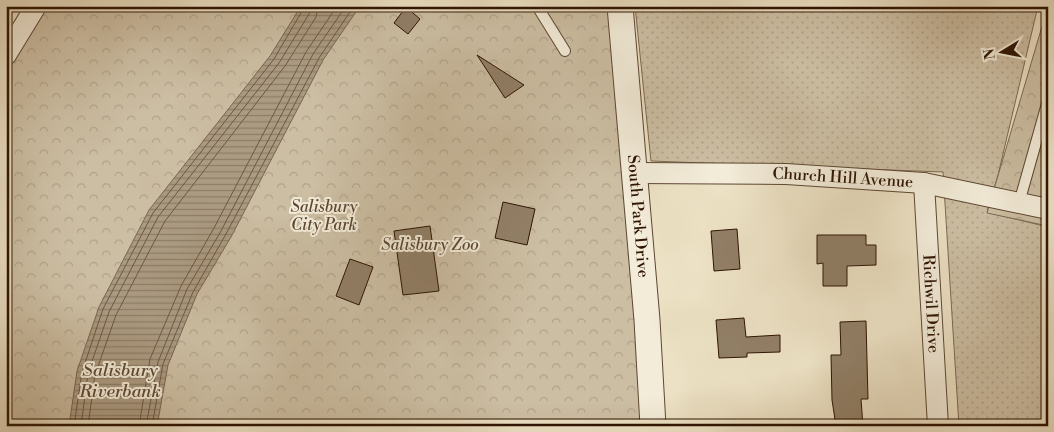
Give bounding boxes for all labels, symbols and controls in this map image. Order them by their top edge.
north arrow [976,28,1026,78]
text: N [980,47,1000,61]
street label: South Park Drive [623,154,653,279]
street label: Church Hill Avenue [772,164,914,192]
park label: Salisbury City Park [290,197,358,235]
park label: Salisbury Zoo [381,235,479,255]
street label: Richwil Drive [918,254,944,354]
water label: Salisbury Riverbank [78,359,161,403]

